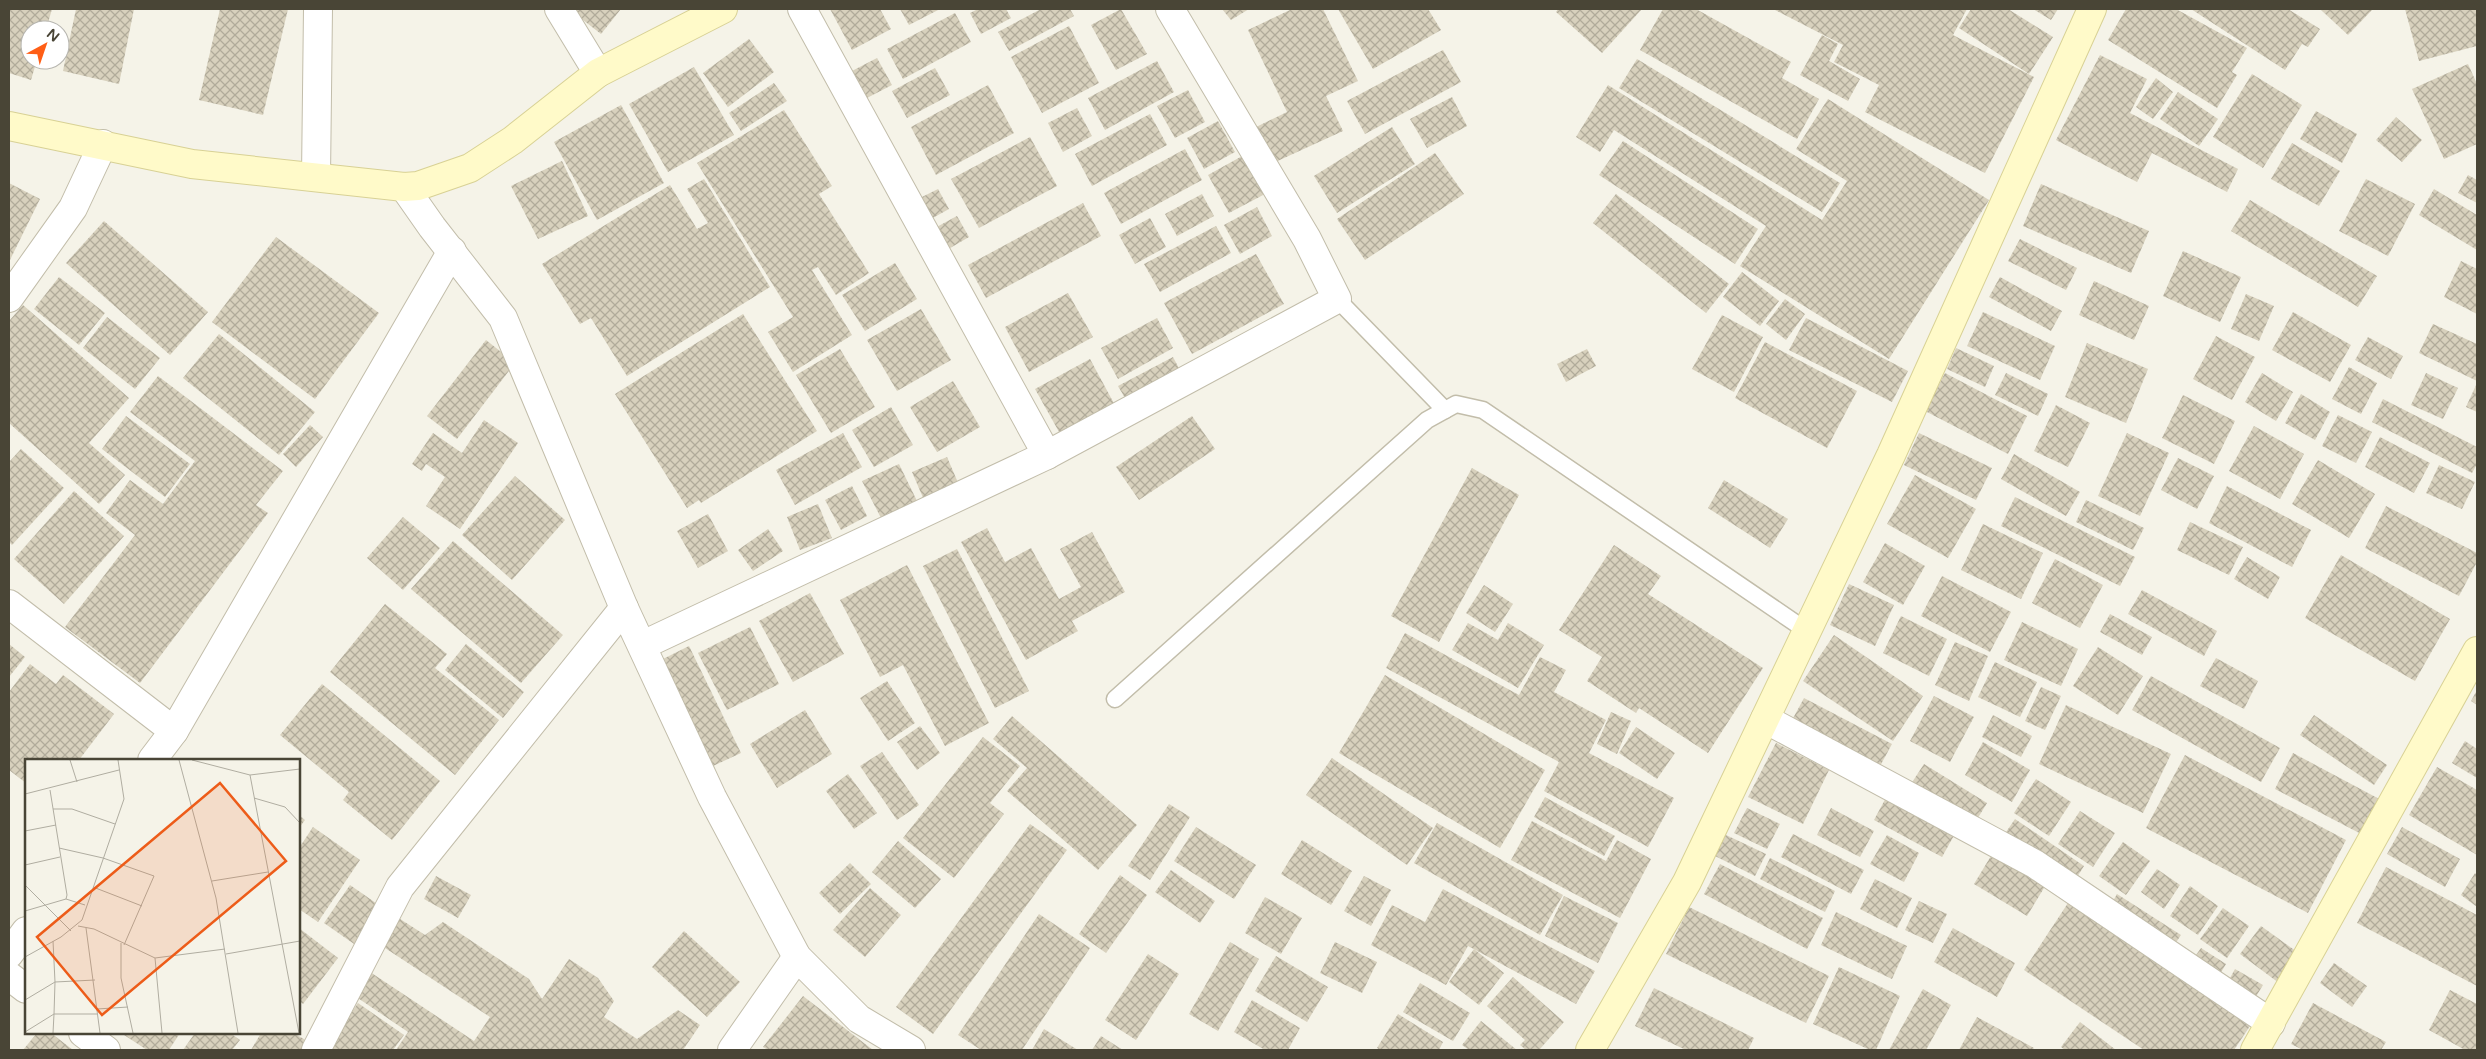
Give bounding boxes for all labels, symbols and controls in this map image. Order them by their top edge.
north arrow [20,20,70,70]
text: N [43,25,63,46]
inset map [25,759,300,1034]

